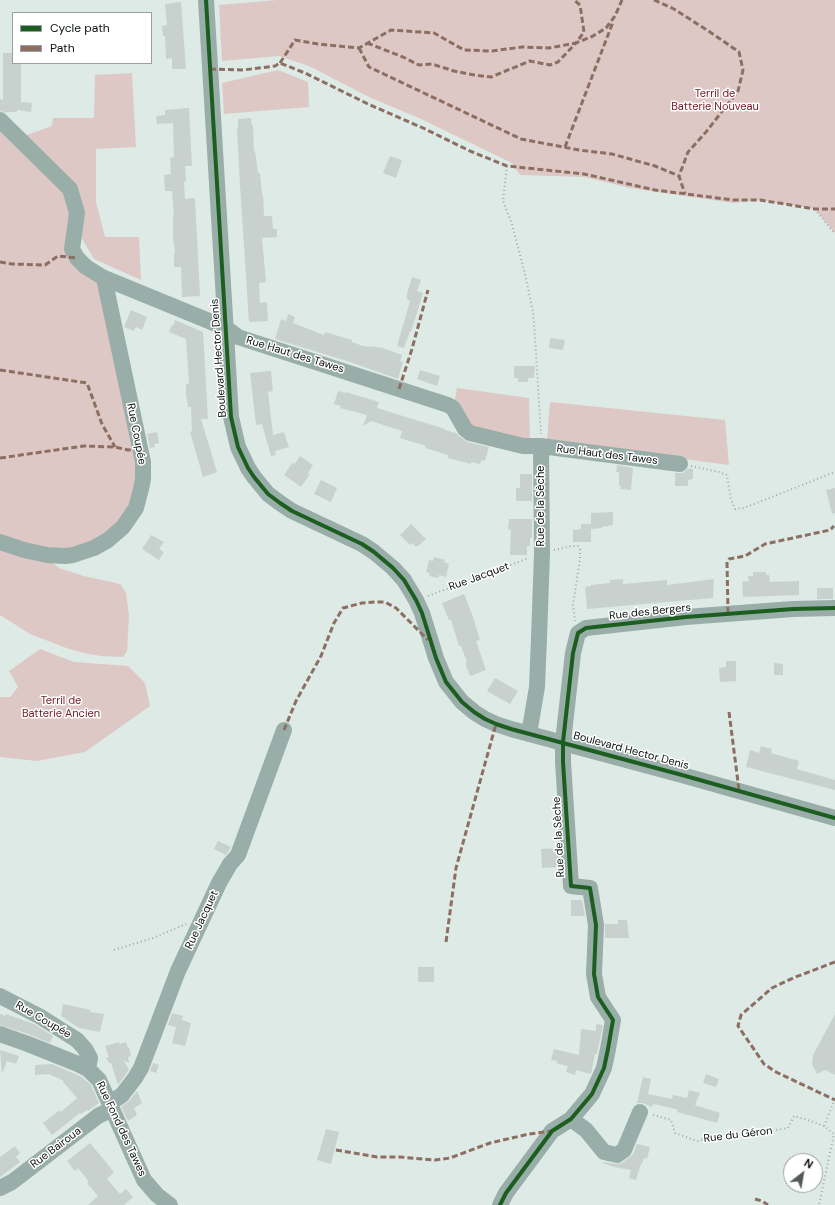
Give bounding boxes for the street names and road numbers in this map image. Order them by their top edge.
street label: Boulevard Hector Denis [208,298,230,418]
street label: Rue Haut des Tawes [244,334,346,376]
street label: Rue Coupée [124,402,148,466]
street label: Rue Haut des Tawes [556,442,658,468]
street label: Rue de la Sèche [534,466,548,546]
street label: Rue Jacquet [447,560,511,594]
street label: Rue des Bergers [608,601,692,623]
street label: Boulevard Hector Denis [572,729,690,773]
street label: Rue de la Sèche [550,796,568,878]
street label: Rue Jacquet [183,888,221,952]
street label: Rue Coupée [13,999,73,1041]
street label: Rue Fond des Tawes [93,1079,149,1179]
street label: Rue du Géron [703,1124,773,1146]
street label: Rue Bairoua [28,1125,84,1171]

